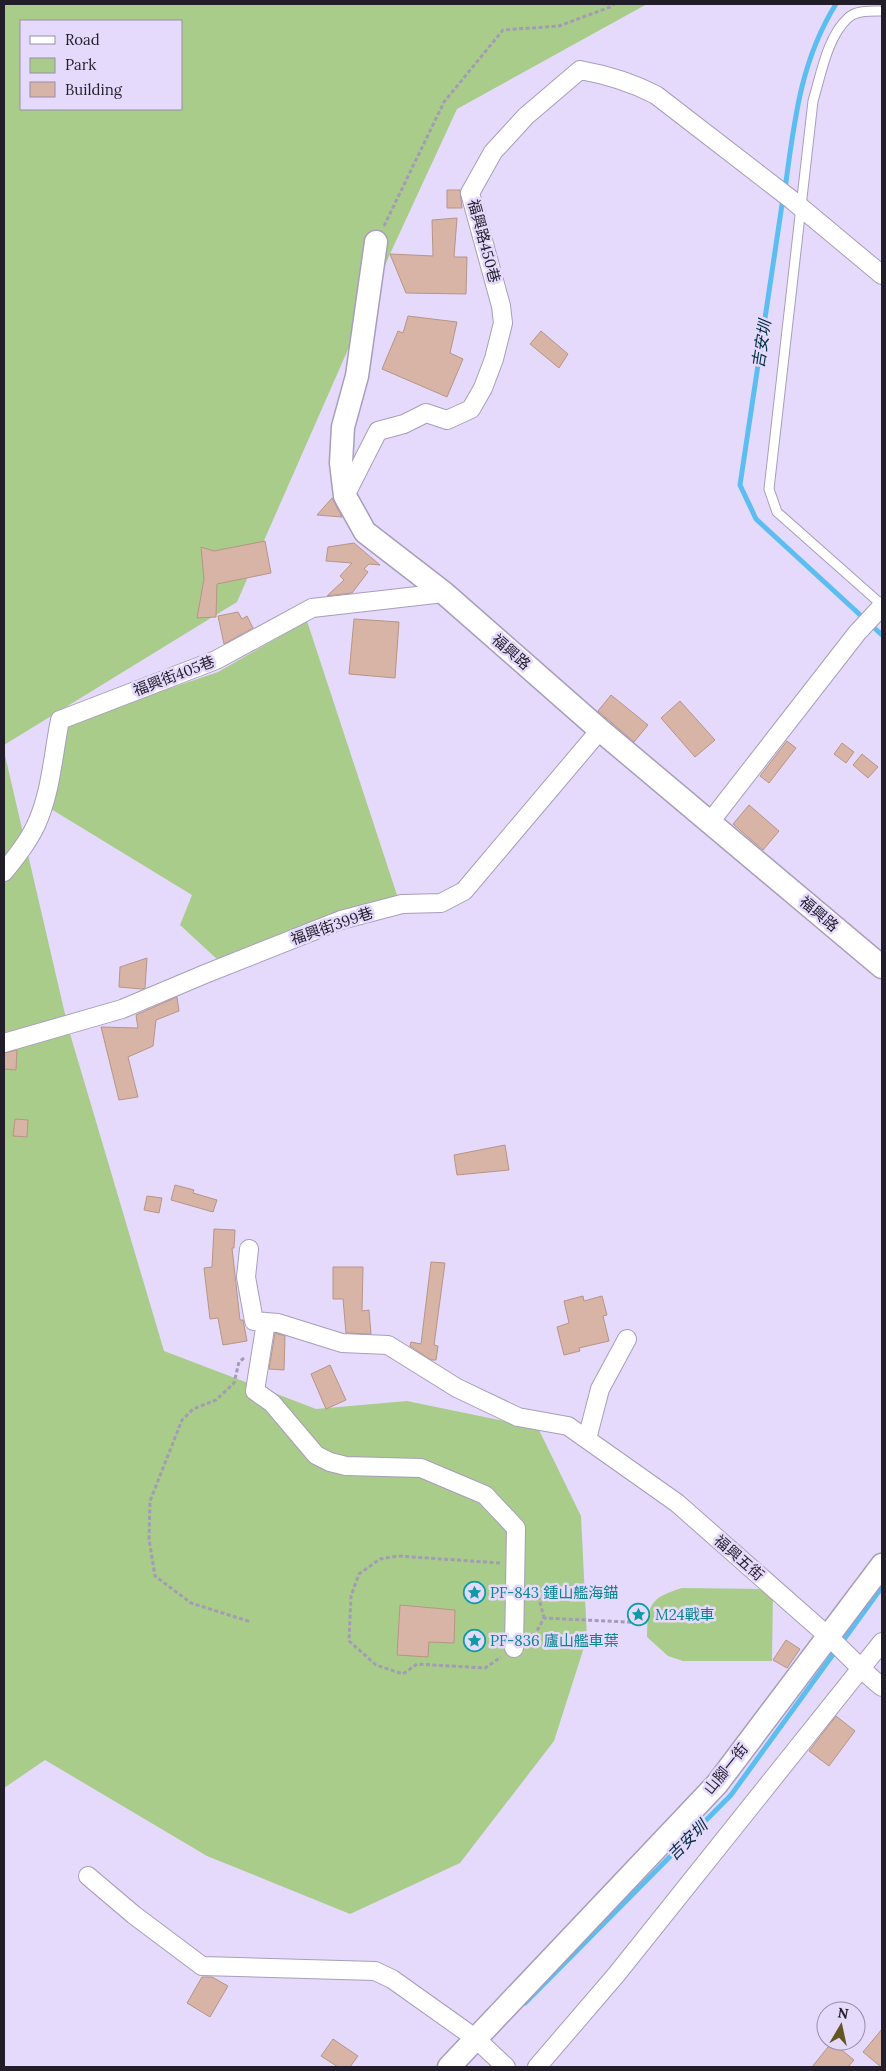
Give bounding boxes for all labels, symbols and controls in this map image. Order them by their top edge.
legend [20,20,182,110]
text: Road [65,30,100,49]
text: Park [65,55,96,74]
text: Building [65,80,123,99]
street label: 福興路450巷 [464,197,505,285]
water label: 吉安圳 [747,317,775,369]
street label: 福興路 [488,630,535,674]
street label: 福興街405巷 [130,651,217,700]
street label: 福興路 [796,892,843,935]
street label: 福興街399巷 [288,903,375,948]
street label: 福興五街 [710,1531,768,1584]
place icon: PF-843 鍾山艦海錨 [462,1581,486,1605]
place label: PF-843 鍾山艦海錨 [490,1583,618,1602]
place icon: M24戰車 [627,1603,651,1627]
place label: M24戰車 [655,1605,715,1624]
place icon: PF-836 廬山艦車葉 [462,1629,486,1653]
place label: PF-836 廬山艦車葉 [490,1631,619,1650]
street label: 山腳一街 [699,1739,752,1798]
water label: 吉安圳 [663,1815,712,1864]
north arrow [816,2001,866,2051]
text: N [836,2003,850,2023]

